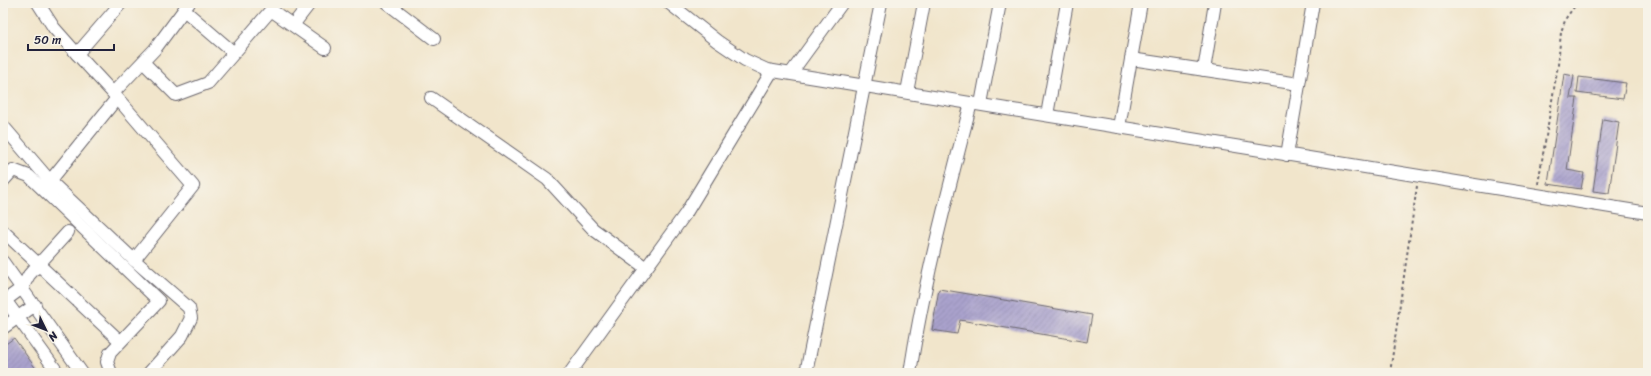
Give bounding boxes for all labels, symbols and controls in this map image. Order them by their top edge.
scale bar [28,26,114,52]
text: 50 m [34,29,61,51]
north arrow [26,310,66,350]
text: N [43,326,63,346]

